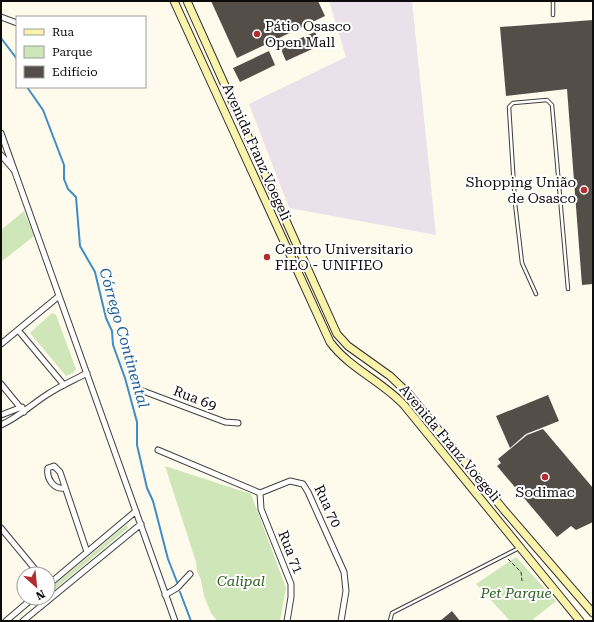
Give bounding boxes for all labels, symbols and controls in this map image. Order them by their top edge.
legend [16,16,146,88]
place label: Pátio Osasco Open Mall [265,18,351,50]
text: Rua [52,25,75,39]
marker: Pátio Osasco Open Mall [252,29,262,39]
text: Parque [52,45,93,59]
text: Edifício [52,65,98,79]
street label: Avenida Franz Voegeli [220,81,295,223]
place label: Shopping União de Osasco [466,174,576,206]
marker: Shopping União de Osasco [579,185,589,195]
place label: Centro Universitario FIEO - UNIFIEO [275,241,413,273]
marker: Centro Universitario FIEO - UNIFIEO [262,252,272,262]
water label: Córrego Continental [95,266,153,411]
street label: Avenida Franz Voegeli [396,381,504,505]
street label: Rua 69 [171,382,219,414]
marker: Sodimac [540,472,550,482]
street label: Rua 70 [311,482,345,530]
place label: Sodimac [515,484,575,500]
street label: Rua 71 [275,528,307,576]
north arrow [16,566,56,606]
park label: Calipal [217,573,265,589]
park label: Pet Parque [479,585,552,601]
text: N [33,587,47,602]

